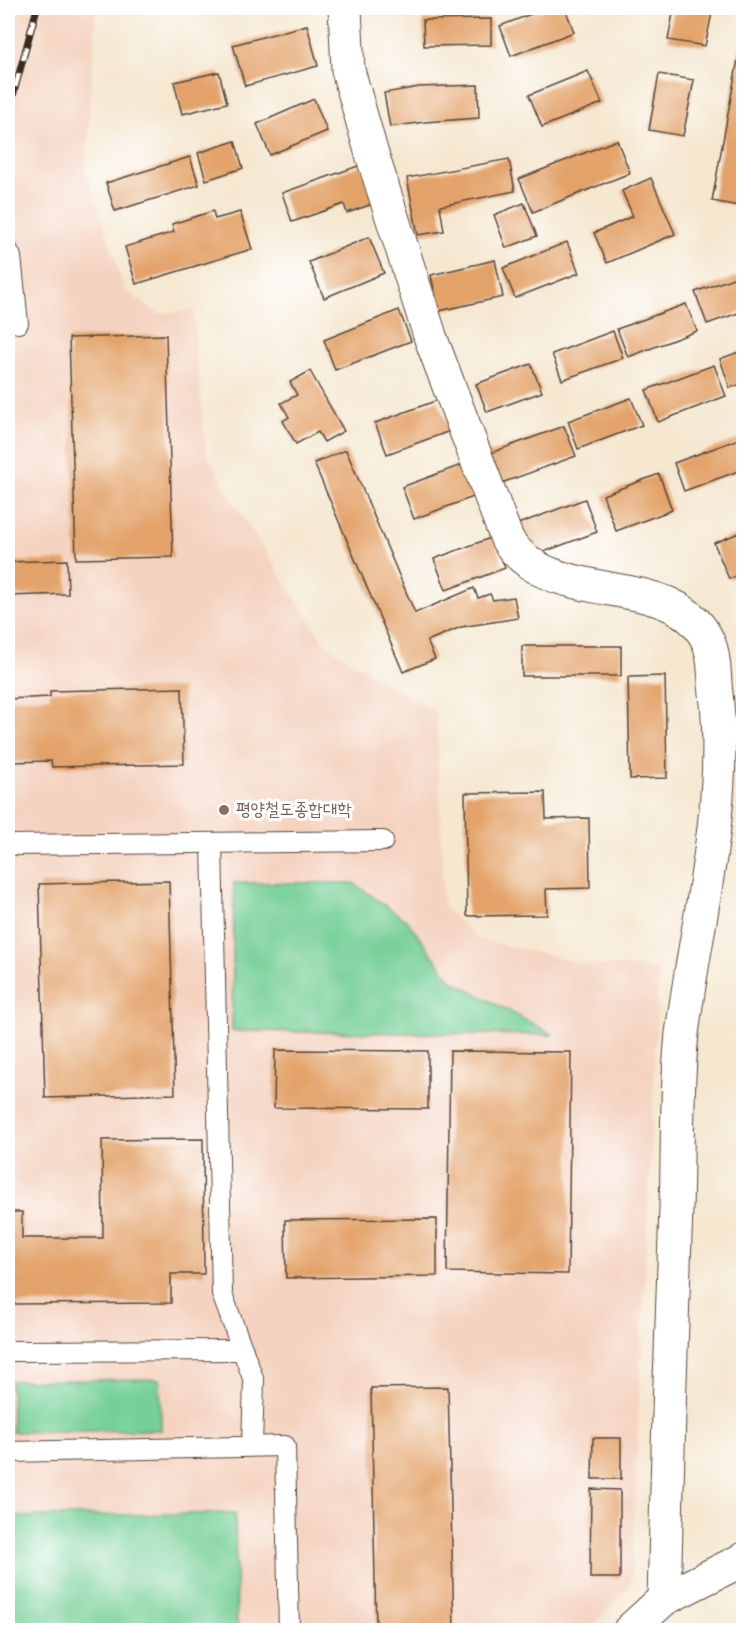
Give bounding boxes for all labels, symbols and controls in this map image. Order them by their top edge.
place label: 평양철도종합대학 [236,796,352,825]
marker: 평양철도종합대학 [217,803,231,817]

